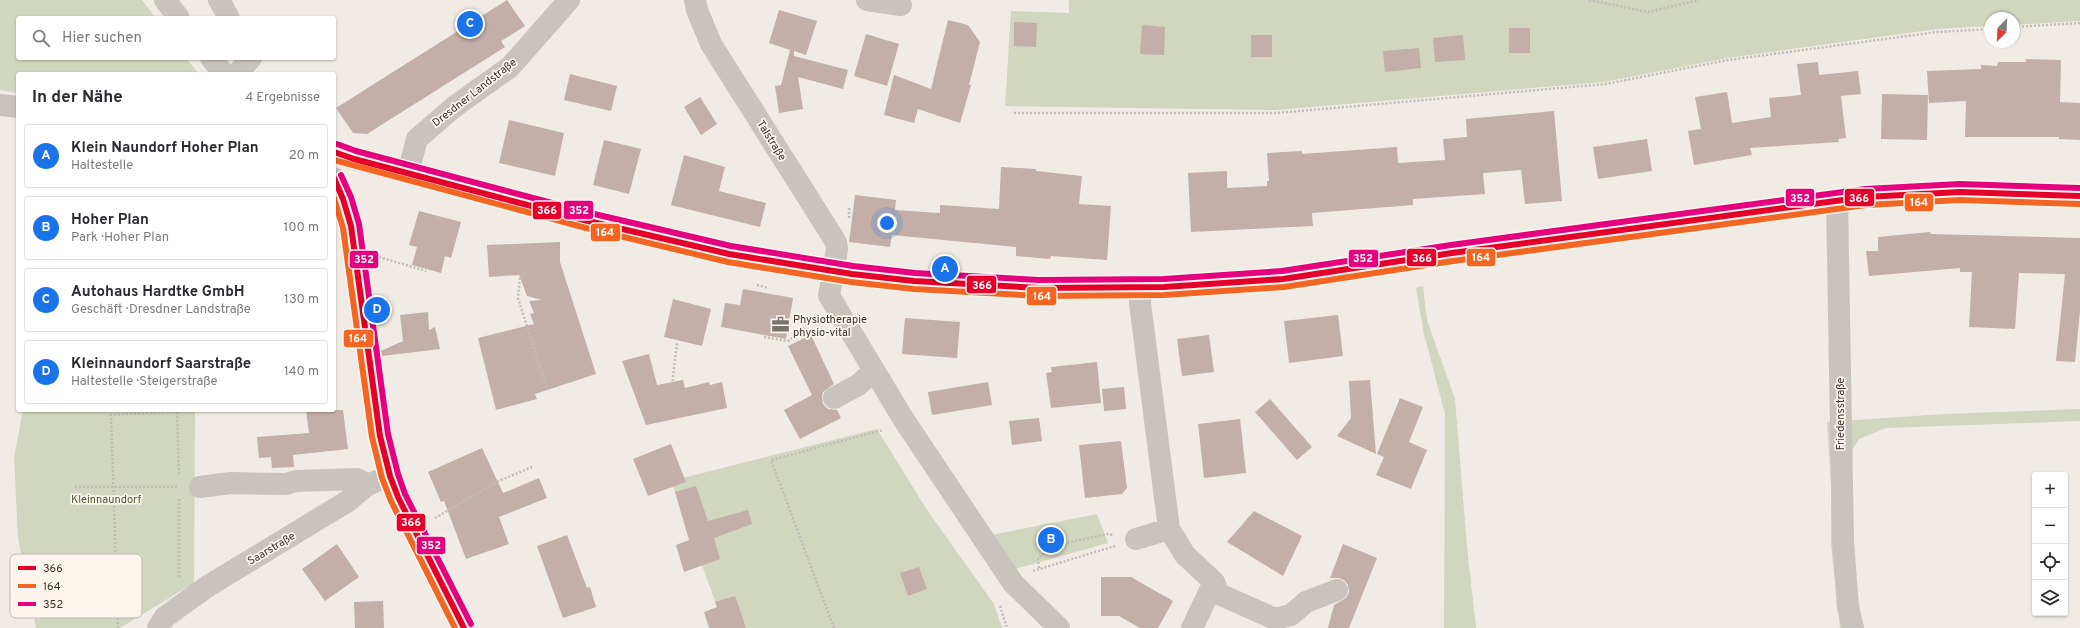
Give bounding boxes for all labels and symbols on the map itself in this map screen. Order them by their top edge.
pin: C [457,9,483,39]
north arrow [1984,12,2020,48]
street label: Dresdner Landstraße [430,55,520,130]
street label: Talstraße [753,118,789,163]
line badge: 352 [1785,188,1815,207]
line badge: 366 [1844,188,1875,207]
text: 352 [1790,192,1810,206]
text: 366 [1849,192,1869,206]
line badge: 164 [1904,193,1934,212]
text: 164 [1910,196,1928,210]
line badge: 352 [563,200,594,220]
line badge: 366 [532,201,562,220]
text: 366 [537,204,557,218]
text: 352 [569,204,589,218]
your location [877,213,897,233]
line badge: 164 [590,223,621,242]
text: 164 [596,226,614,240]
line badge: 366 [1406,248,1437,267]
line badge: 164 [1466,248,1496,267]
line badge: 352 [1348,249,1379,268]
line badge: 352 [349,250,379,269]
text: 164 [1472,251,1490,265]
text: 352 [1353,252,1373,266]
text: 366 [1412,252,1432,266]
text: 352 [354,253,374,267]
pin: A [932,254,958,284]
line badge: 366 [966,275,997,294]
text: 366 [972,279,992,293]
line badge: 164 [1026,286,1057,306]
text: 164 [1033,290,1051,304]
pin: D [364,295,390,325]
place label: Physiotherapie physio-vital [793,313,867,340]
office icon: Physiotherapie physio-vital [770,315,790,335]
line badge: 164 [343,329,374,348]
text: 164 [349,332,367,346]
street label: Friedensstraße [1834,378,1848,450]
park label: Kleinnaundorf [71,493,141,507]
line badge: 366 [396,513,426,532]
text: 366 [401,516,421,530]
pin: B [1038,525,1064,555]
street label: Saarstraße [245,529,298,569]
line badge: 352 [416,536,446,555]
text: 352 [421,539,441,553]
legend [10,554,142,618]
text: 366 [43,562,63,576]
text: 164 [43,580,61,594]
text: 352 [43,598,63,612]

